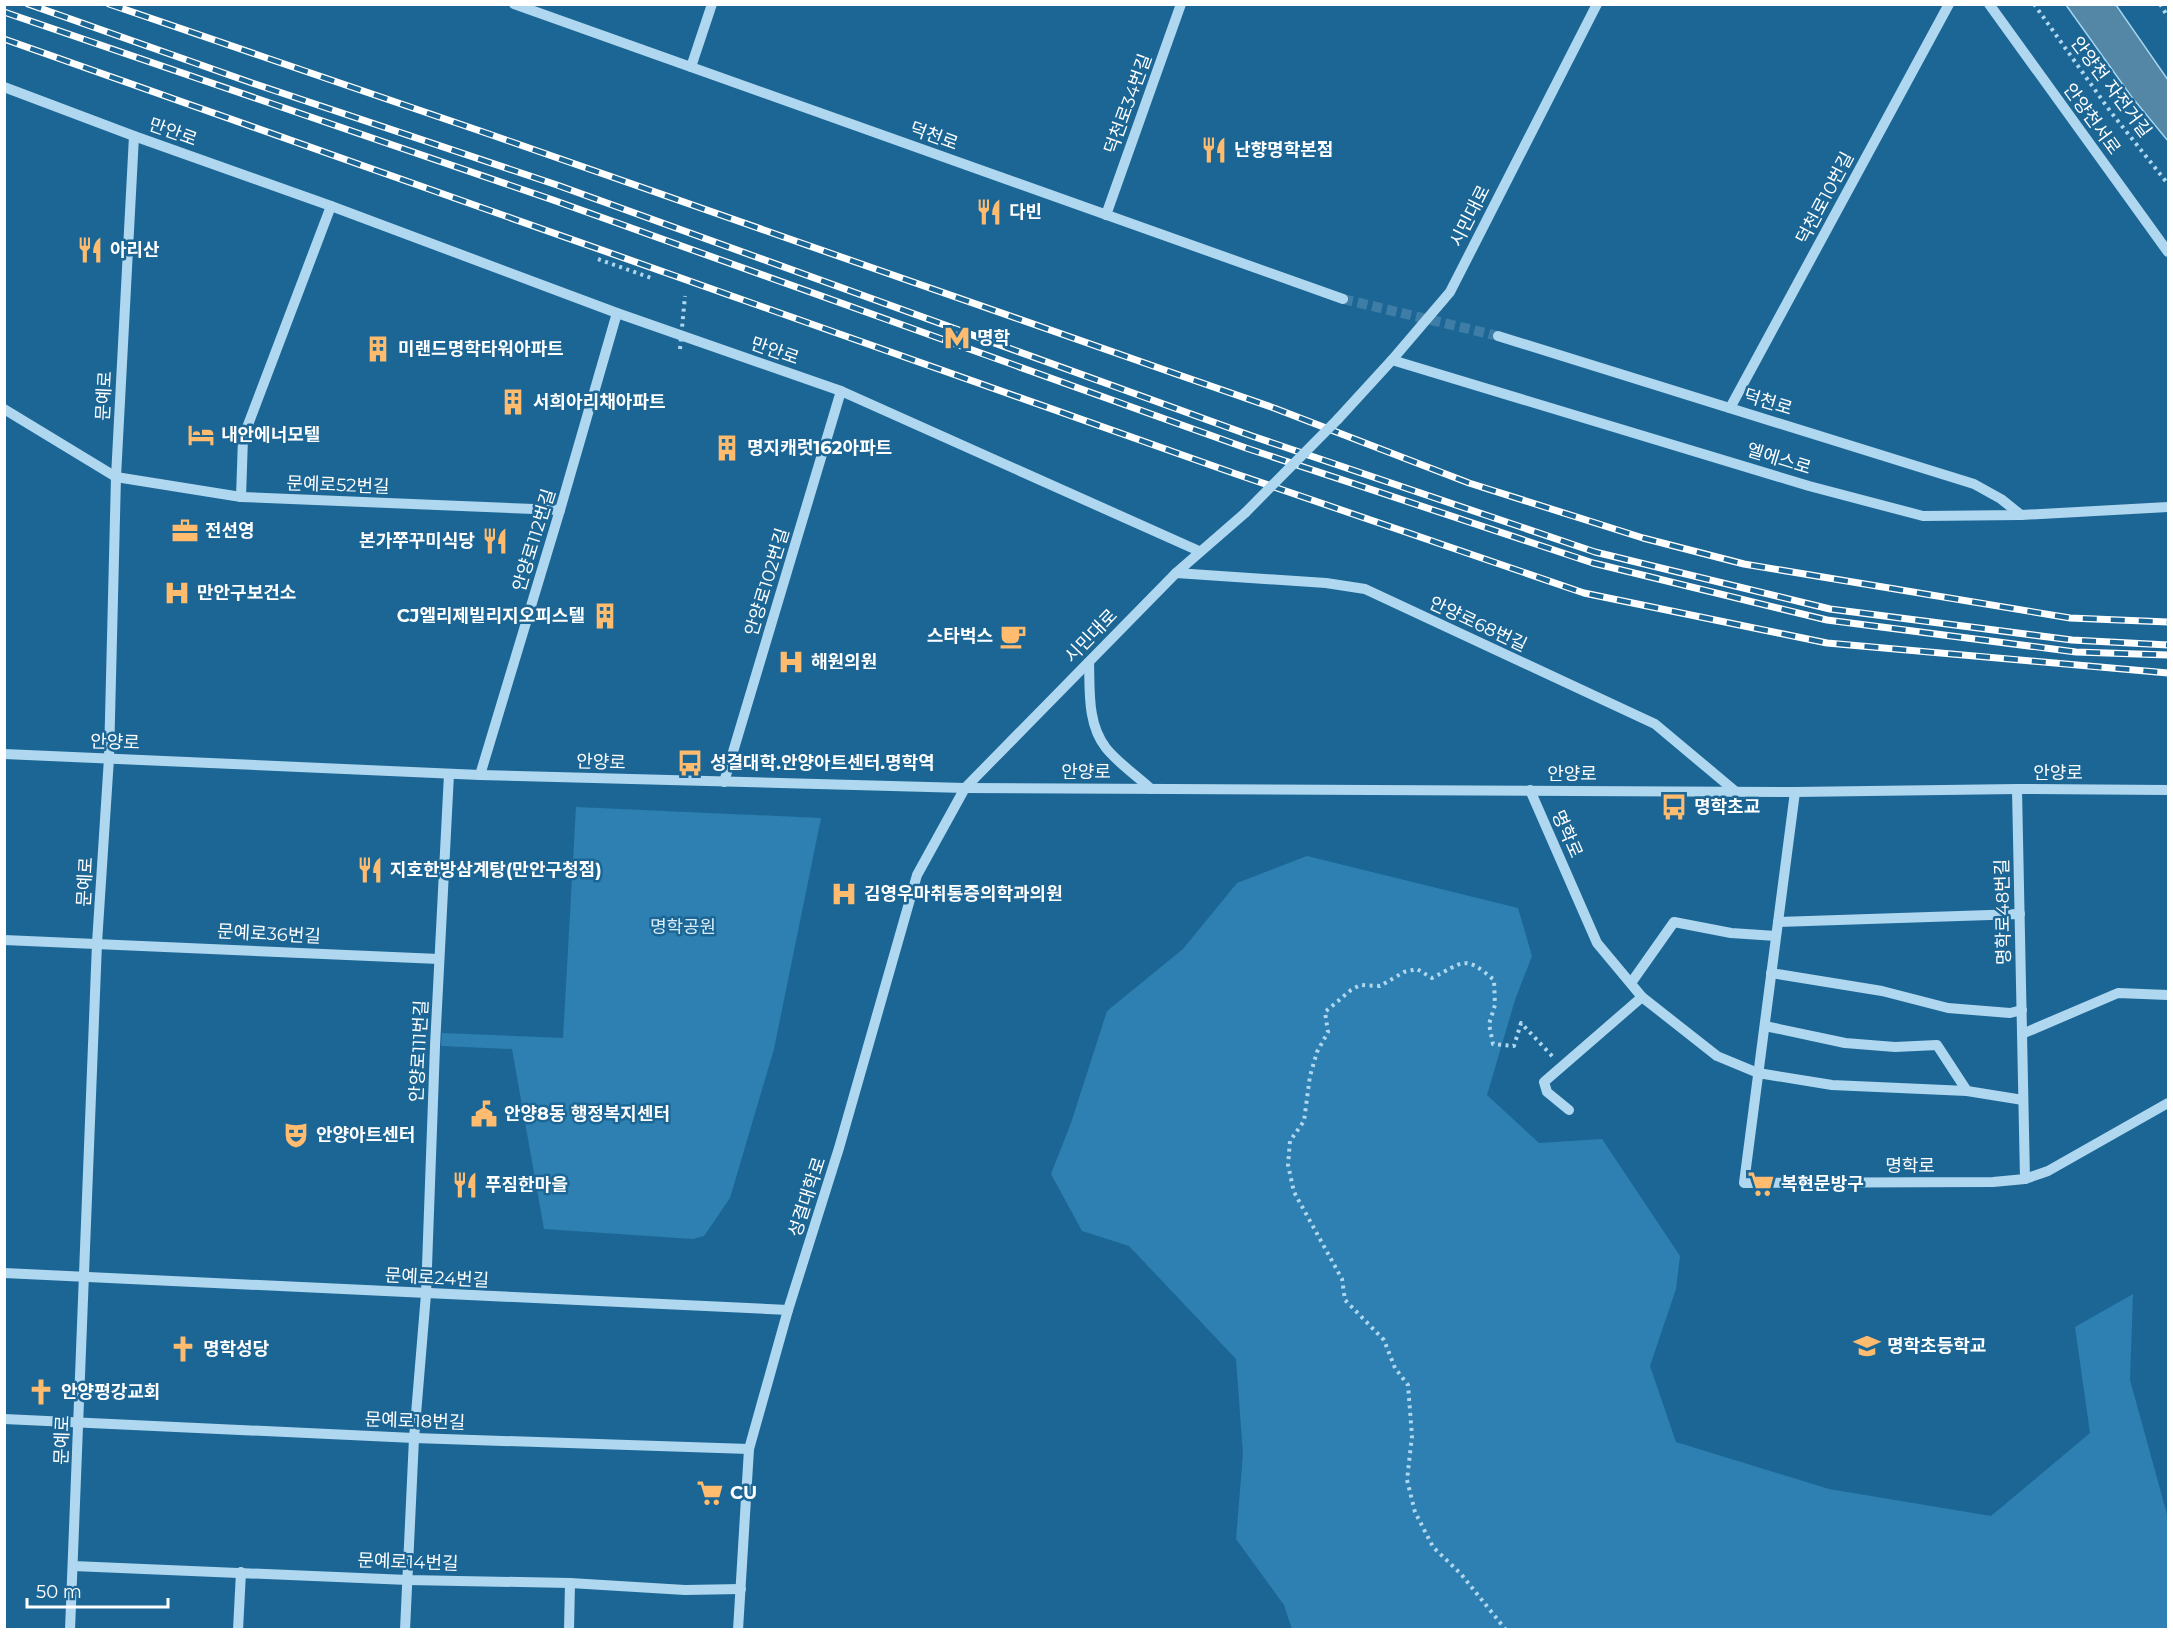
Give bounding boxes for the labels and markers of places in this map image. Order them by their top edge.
restaurant icon: 난향명학본점 [1199,135,1229,165]
place label: 난향명학본점 [1234,139,1333,161]
restaurant icon: 다빈 [974,197,1004,227]
place label: 다빈 [1009,201,1042,223]
restaurant icon: 아리산 [75,235,105,265]
place label: 아리산 [110,239,160,261]
metro station icon: 명학 [942,323,972,353]
place label: 명학 [977,327,1011,349]
building icon: 미랜드명학타워아파트 [363,334,393,364]
place label: 미랜드명학타워아파트 [398,338,564,360]
building icon: 서희아리채아파트 [498,387,528,417]
place label: 서희아리채아파트 [533,391,665,413]
hotel icon: 내안에너모텔 [186,420,216,450]
place label: 내안에너모텔 [221,424,320,446]
building icon: 명지캐럿162아파트 [712,433,742,463]
place label: 명지캐럿162아파트 [747,437,892,459]
office icon: 전선영 [170,516,200,546]
place label: 전선영 [205,520,255,542]
restaurant icon: 본가쭈꾸미식당 [480,526,510,556]
place label: 본가쭈꾸미식당 [359,530,475,552]
hospital icon: 만안구보건소 [162,578,192,608]
place label: 만안구보건소 [197,582,296,604]
building icon: CJ엘리제빌리지오피스텔 [590,601,620,631]
place label: CJ엘리제빌리지오피스텔 [397,605,585,627]
cafe icon: 스타벅스 [998,621,1028,651]
place label: 스타벅스 [927,625,993,647]
hospital icon: 해원의원 [776,647,806,677]
place label: 해원의원 [811,651,877,673]
bus stop icon: 성결대학.안양아트센터.명학역 [675,748,705,778]
place label: 성결대학.안양아트센터.명학역 [710,752,935,774]
bus stop icon: 명학초교 [1659,792,1689,822]
place label: 명학초교 [1694,796,1760,818]
restaurant icon: 지호한방삼계탕(만안구청점) [355,855,385,885]
place label: 지호한방삼계탕(만안구청점) [390,859,602,881]
hospital icon: 김영우마취통증의학과의원 [829,879,859,909]
place label: 김영우마취통증의학과의원 [864,883,1063,905]
public building icon: 안양8동 행정복지센터 [469,1099,499,1129]
place label: 안양8동 행정복지센터 [504,1103,670,1125]
theatre icon: 안양아트센터 [281,1120,311,1150]
place label: 안양아트센터 [316,1124,415,1146]
supermarket icon: 복현문방구 [1746,1169,1776,1199]
restaurant icon: 푸짐한마을 [450,1170,480,1200]
place label: 복현문방구 [1781,1173,1864,1195]
place label: 푸짐한마을 [485,1174,568,1196]
school or university icon: 명학초등학교 [1852,1331,1882,1361]
church icon: 명학성당 [168,1334,198,1364]
place label: 명학초등학교 [1887,1335,1986,1357]
place label: 명학성당 [203,1338,269,1360]
church icon: 안양평강교회 [26,1377,56,1407]
place label: 안양평강교회 [61,1381,160,1403]
supermarket icon: CU [695,1478,725,1508]
place label: CU [730,1482,757,1504]

